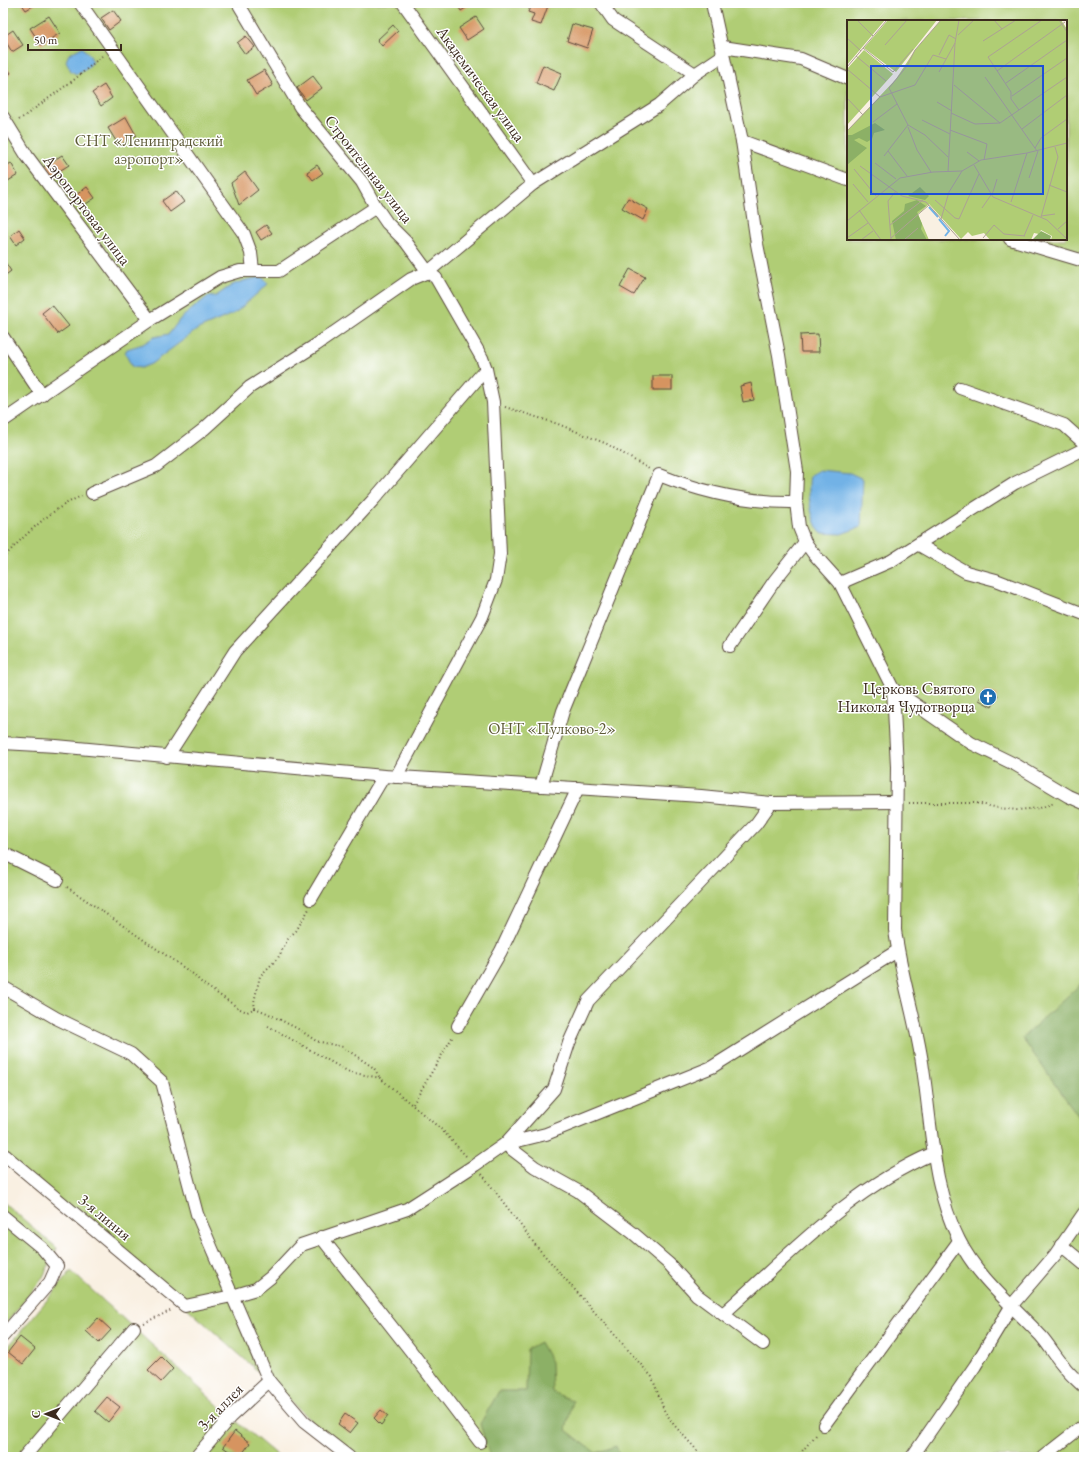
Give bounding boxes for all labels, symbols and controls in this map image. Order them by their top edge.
inset map [847,20,1067,240]
street label: Академическая улица [431,21,530,146]
scale bar [28,26,121,52]
text: 50 m [34,32,58,48]
street label: Строительная улица [320,111,418,228]
park label: СНТ «Ленинградский аэропорт» [75,130,224,169]
street label: Аэропортовая улица [38,150,136,270]
place label: Церковь Святого Николая Чудотворца [837,678,976,717]
church icon: Церковь Святого Николая Чудотворца [978,687,998,707]
park label: ОНТ «Пулково-2» [488,718,616,739]
street label: 3-я линия [74,1189,136,1245]
street label: 3-я аллея [192,1379,248,1435]
north arrow [26,1394,66,1434]
text: С [29,1410,43,1418]

